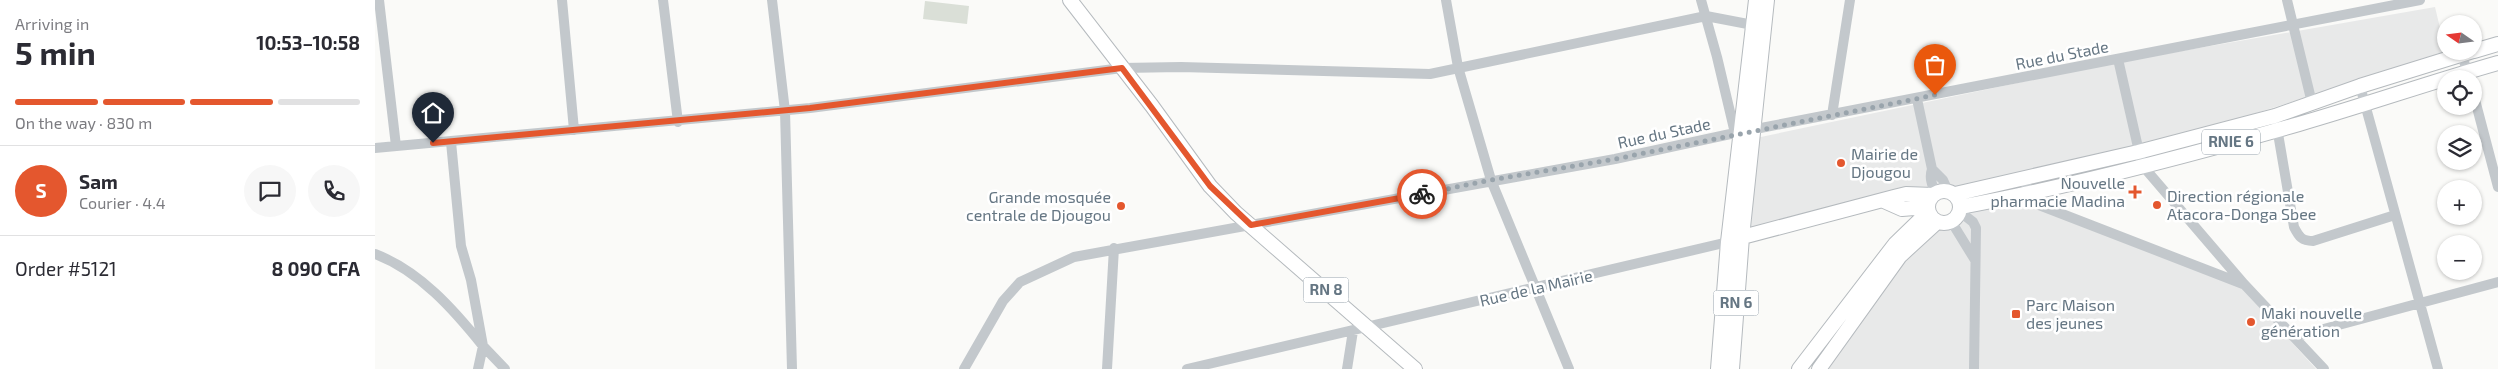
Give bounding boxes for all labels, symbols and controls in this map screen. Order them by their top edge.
text: Arriving in [15,14,89,33]
north arrow [2437,15,2483,60]
map controls [2437,15,2482,280]
text: 10:53–10:58 [256,31,360,54]
text: 5 min [15,33,96,71]
street label: Rue du Stade [2014,36,2110,73]
pin [1914,44,1956,95]
icon: bag [1921,51,1949,79]
button: locate [2437,70,2482,115]
pin [412,92,454,143]
icon: home [419,99,447,127]
text: On the way · 830 m [15,113,152,132]
street label: Rue du Stade [1616,113,1712,152]
button: layers [2437,125,2482,170]
road number: RNIE 6 [2202,130,2260,154]
place label: Mairie de Djougou [1851,144,1918,182]
marker: Mairie de Djougou [1835,157,1847,169]
button: chat [244,165,296,217]
button: phone [308,165,360,217]
courier [1397,169,1447,219]
text: Sam [79,170,118,193]
place label: Nouvelle pharmacie Madina [1990,173,2125,210]
text: S [35,179,47,202]
icon: bike [1408,180,1436,208]
button: + [2437,180,2482,225]
marker: Nouvelle pharmacie Madina [2129,186,2141,198]
place label: Direction régionale Atacora-Donga Sbee [2167,186,2316,223]
place label: Grande mosquée centrale de Djougou [966,187,1111,225]
text: Courier · 4.4 [79,193,166,212]
marker: Direction régionale Atacora-Donga Sbee [2151,199,2163,211]
marker: Grande mosquée centrale de Djougou [1115,200,1127,212]
button: − [2437,235,2482,280]
text: Order #5121 [15,257,117,280]
text: 8 090 CFA [271,257,360,280]
street label: Rue de la Mairie [1478,265,1594,310]
road number: RN 8 [1303,278,1349,302]
road number: RN 6 [1713,290,1759,316]
place label: Parc Maison des jeunes [2026,295,2115,333]
place label: Maki nouvelle génération [2261,303,2362,340]
marker: Parc Maison des jeunes [2010,308,2022,320]
marker: Maki nouvelle génération [2245,316,2257,328]

